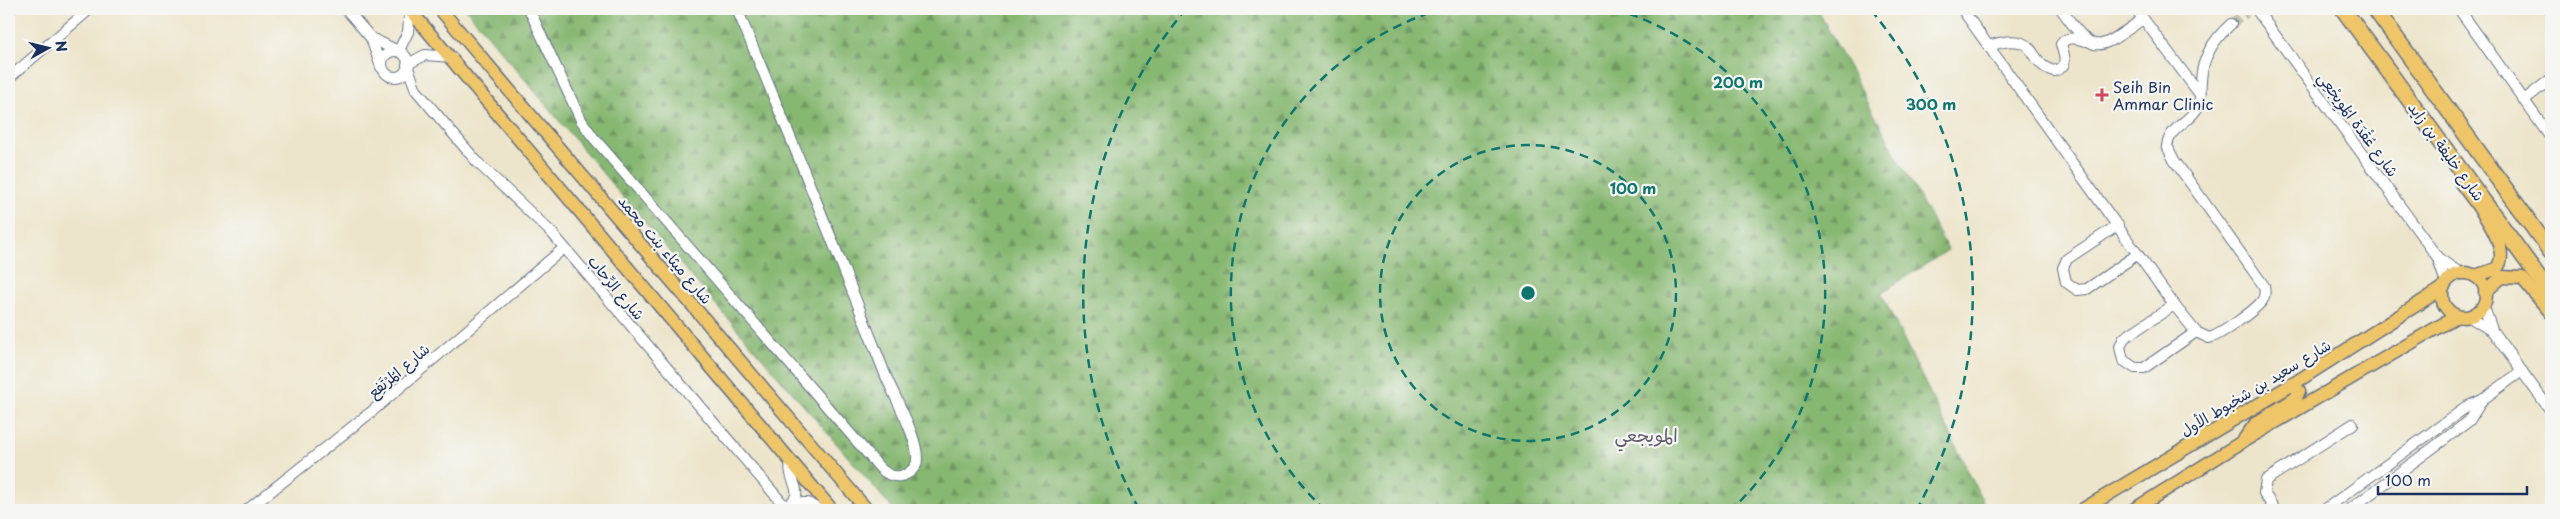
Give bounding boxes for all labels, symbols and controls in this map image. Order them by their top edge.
north arrow [22,22,72,72]
text: N [50,39,73,53]
street label: شارع عُقْدَة المُوِيجْعِي [2311,67,2405,183]
text: 200 m [1713,70,1763,93]
place label: Seih Bin Ammar Clinic [2113,75,2214,115]
marker: Seih Bin Ammar Clinic [2095,88,2109,102]
text: 300 m [1906,92,1956,115]
street label: شارع خليفة بن زايد [2403,97,2491,205]
text: 100 m [1610,176,1656,199]
street label: شارع ميثاء بنت محمد [613,189,719,309]
street label: شارع الرِّحاب [583,250,651,324]
centre of rings [1519,284,1537,302]
street label: شارع سعيد بن شخبوط الأول [2175,333,2335,441]
street label: شارع المُرْتَفِع [362,337,435,404]
district label: المويجعي [1614,421,1678,452]
scale bar [2378,464,2526,496]
text: 100 m [2385,468,2431,491]

